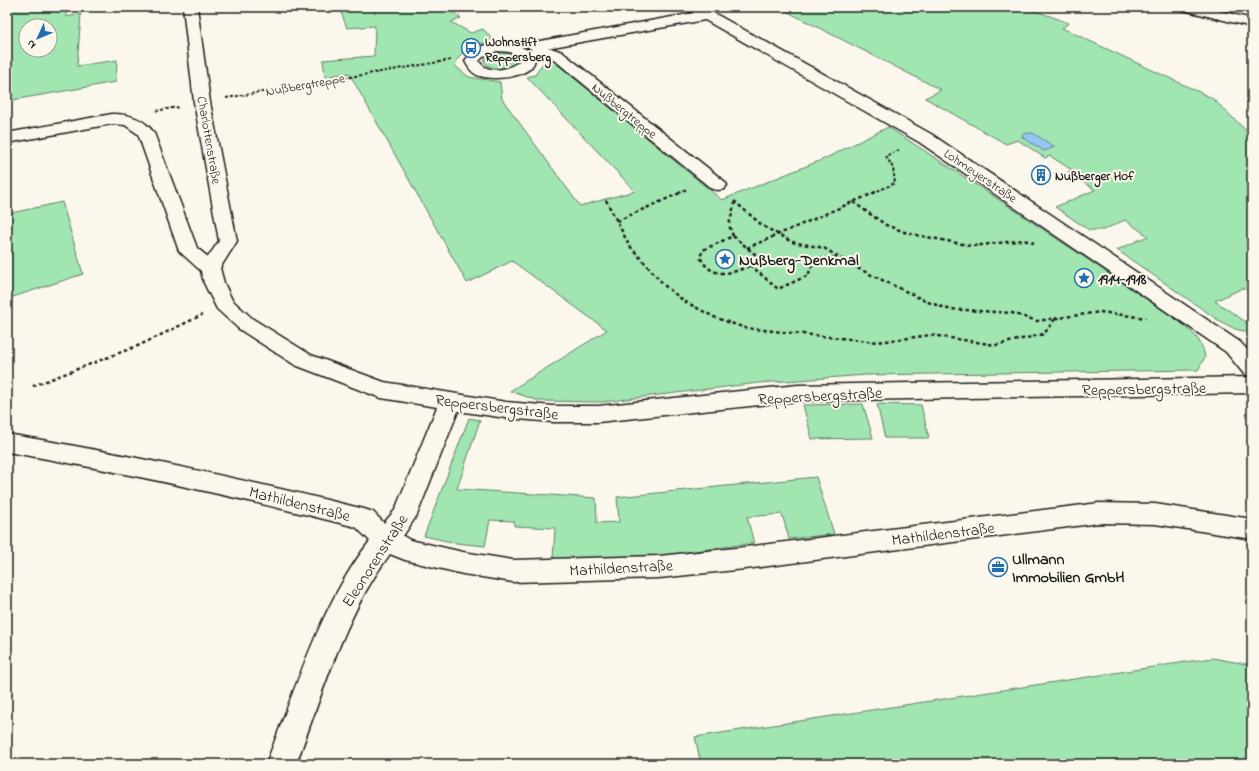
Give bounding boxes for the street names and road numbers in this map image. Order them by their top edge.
street label: Nußbergtreppe [264,69,347,103]
street label: Nußbergtreppe [586,79,661,145]
street label: Charlottenstraße [191,95,226,186]
street label: Lohmeyerstraße [939,145,1021,209]
street label: Reppersbergstraße [1082,377,1207,403]
street label: Reppersbergstraße [757,382,884,412]
street label: Reppersbergstraße [434,389,561,428]
street label: Mathildenstraße [246,481,353,529]
street label: Eleonorenstraße [337,509,415,612]
street label: Mathildenstraße [890,517,997,553]
street label: Mathildenstraße [569,554,674,584]

